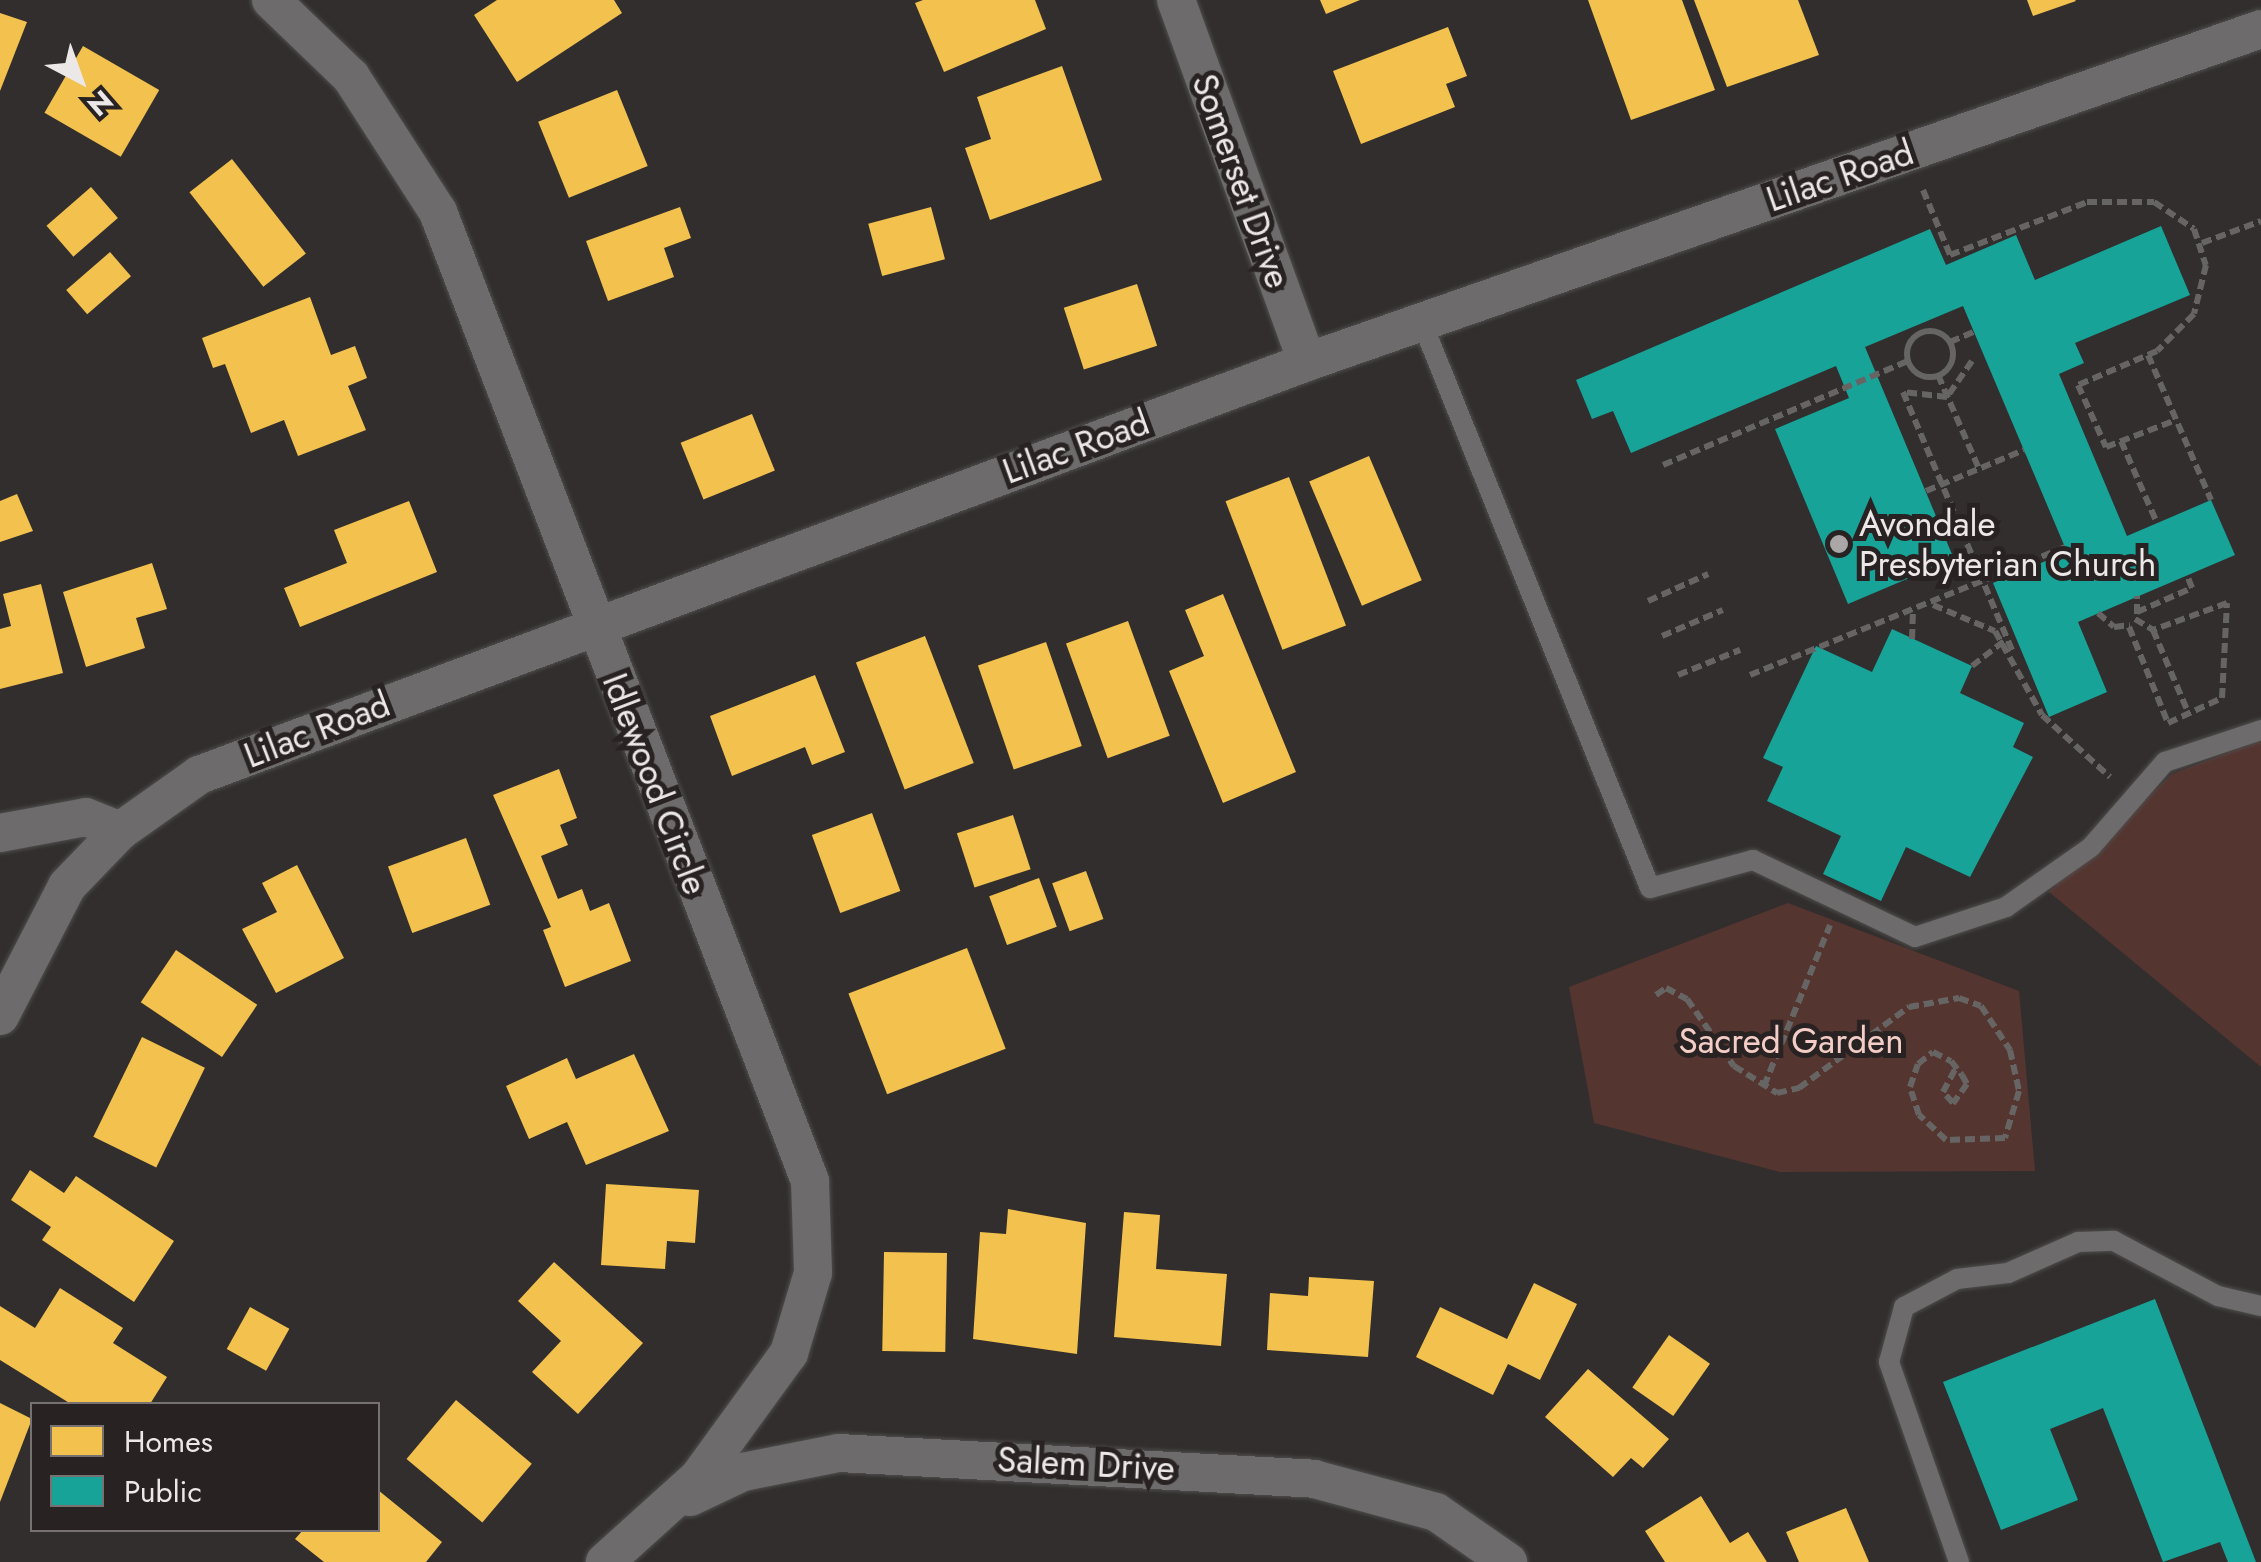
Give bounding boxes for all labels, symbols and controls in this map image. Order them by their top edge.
north arrow [30,30,130,130]
street label: Somerset Drive [1183,68,1299,294]
text: N [78,80,122,126]
street label: Lilac Road [1761,131,1919,221]
street label: Lilac Road [997,401,1155,493]
place label: Avondale Presbyterian Church [1859,503,2156,585]
marker: Avondale Presbyterian Church [1828,533,1850,555]
street label: Idlewood Circle [594,668,716,900]
street label: Lilac Road [238,683,396,777]
park label: Sacred Garden [1678,1020,1904,1062]
legend [30,1402,380,1532]
text: Homes [124,1420,213,1463]
street label: Salem Drive [996,1438,1176,1490]
text: Public [124,1470,202,1513]

